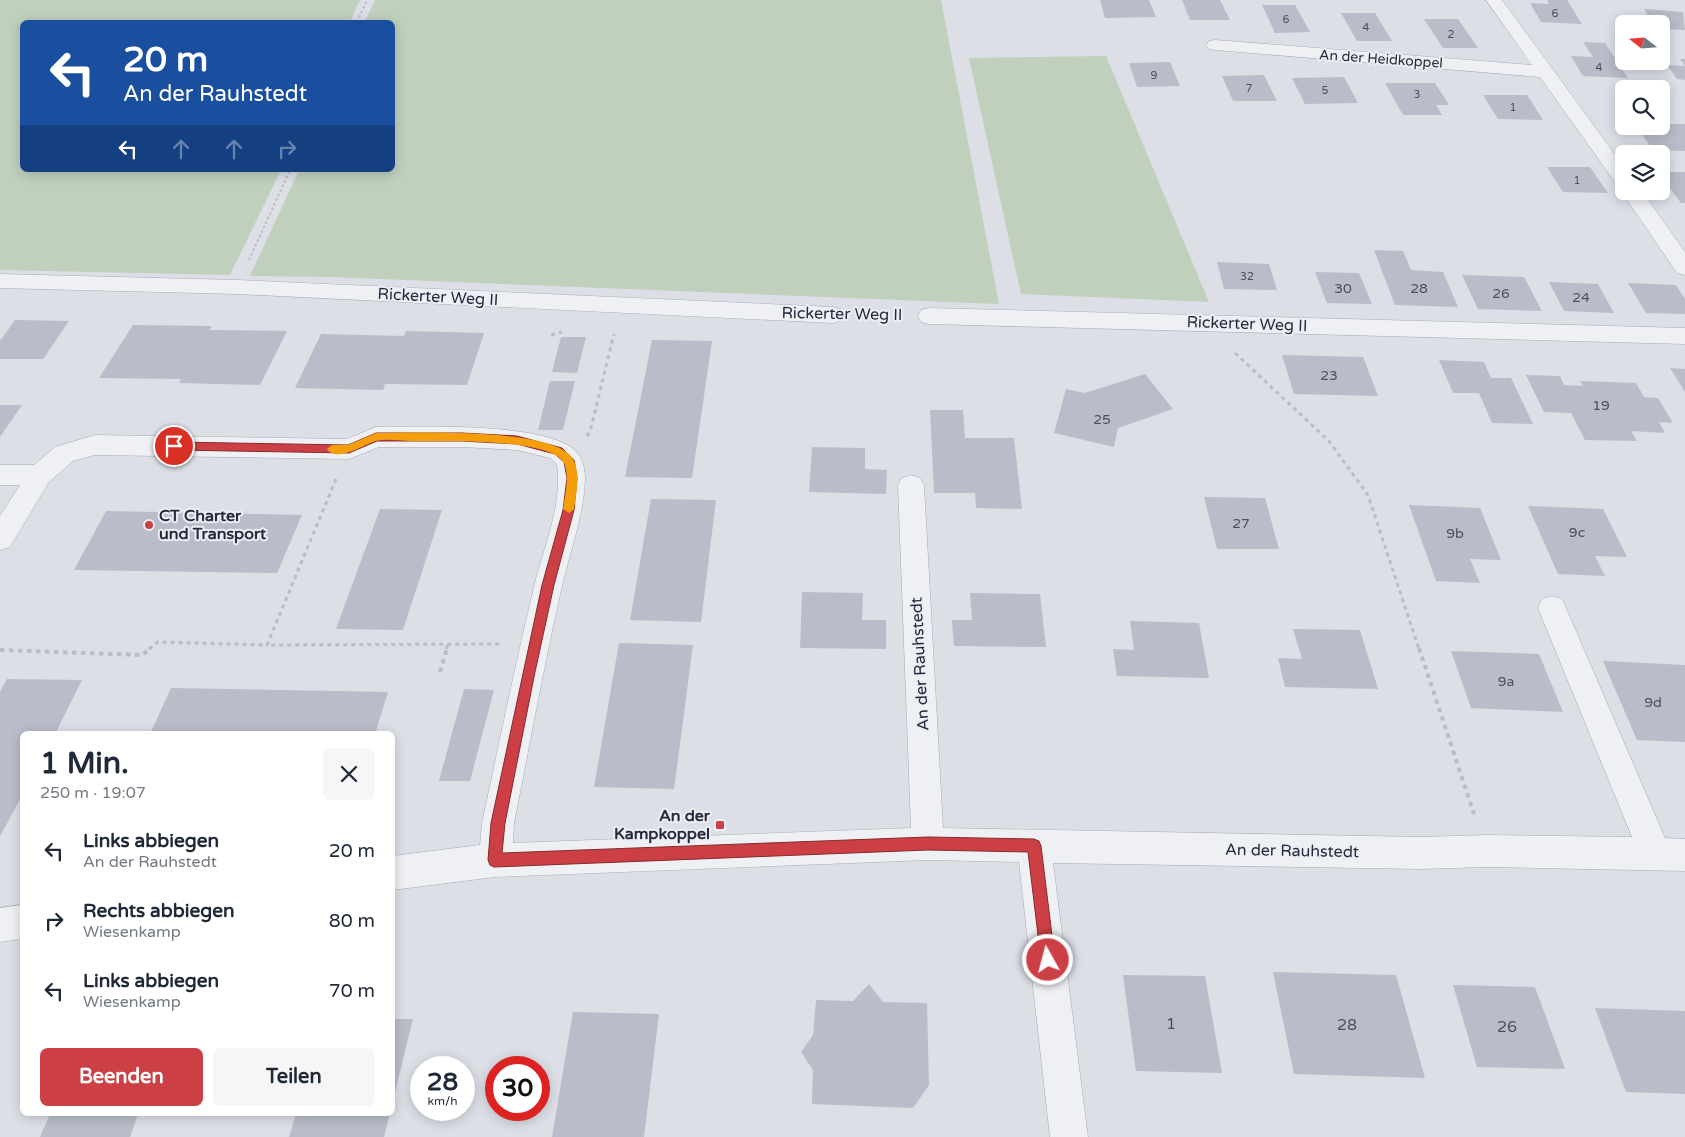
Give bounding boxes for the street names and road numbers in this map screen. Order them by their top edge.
street label: An der Heidkoppel [1319,46,1443,72]
street label: Rickerter Weg II [377,284,499,310]
street label: Rickerter Weg II [781,303,903,325]
street label: Rickerter Weg II [1186,312,1308,336]
street label: An der Rauhstedt [907,597,933,731]
street label: An der Rauhstedt [1225,840,1359,862]

